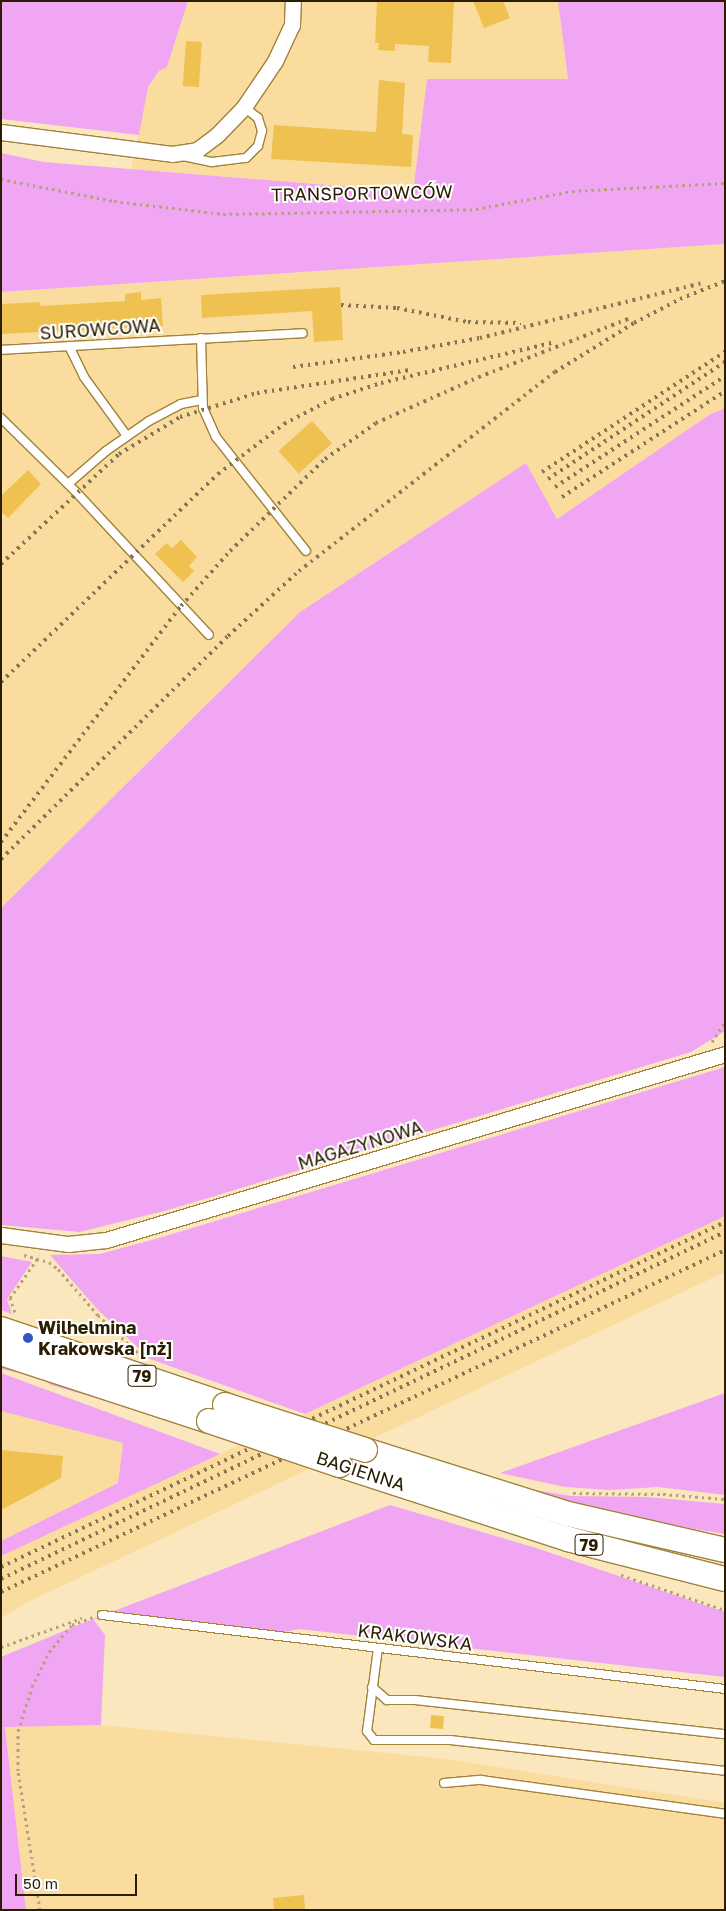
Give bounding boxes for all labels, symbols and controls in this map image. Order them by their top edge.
street label: TRANSPORTOWCÓW [271,181,453,205]
street label: SUROWCOWA [39,314,161,344]
street label: MAGAZYNOWA [295,1116,425,1174]
place label: Wilhelmina Krakowska [nż] [38,1317,173,1360]
marker: Wilhelmina Krakowska [nż] [22,1332,34,1344]
road number: 79 [127,1362,157,1390]
street label: BAGIENNA [314,1446,408,1496]
road number: 79 [574,1532,604,1558]
street label: KRAKOWSKA [356,1619,474,1655]
scale bar [18,1864,140,1896]
text: 50 m [23,1874,58,1892]

